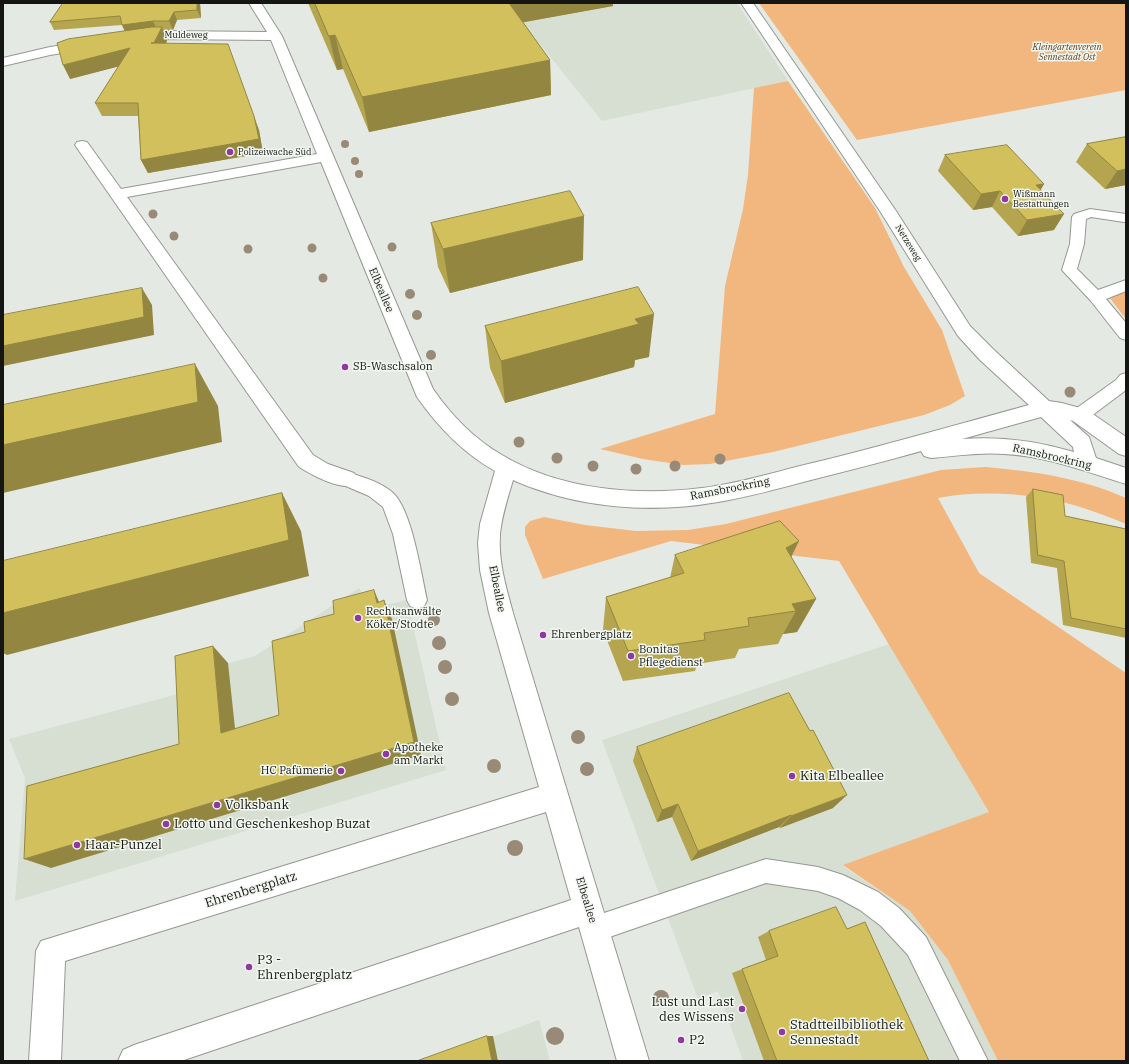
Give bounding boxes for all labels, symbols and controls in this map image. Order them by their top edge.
street label: Muldeweg [164,30,208,40]
park label: Kleingartenverein Sennestadt Ost [1032,42,1102,63]
marker: Polizeiwache Süd [225,147,235,157]
place label: Polizeiwache Süd [238,147,312,157]
place label: Wißmann Bestattungen [1013,189,1069,210]
marker: Wißmann Bestattungen [1000,194,1010,204]
street label: Netzeweg [893,223,923,263]
street label: Elbeallee [366,266,396,314]
place label: SB-Waschsalon [353,360,433,374]
marker: SB-Waschsalon [340,362,350,372]
street label: Ramsbrockring [1011,442,1093,472]
street label: Ramsbrockring [689,475,771,503]
street label: Elbeallee [486,564,508,614]
place label: Rechtsanwälte Köker/Stodte [366,605,441,631]
marker: Rechtsanwälte Köker/Stodte [353,613,363,623]
place label: Ehrenbergplatz [551,628,632,642]
marker: Ehrenbergplatz [538,630,548,640]
place label: Bonitas Pflegedienst [639,643,703,669]
marker: Bonitas Pflegedienst [626,651,636,661]
place label: Apotheke am Markt [394,741,444,767]
marker: Apotheke am Markt [381,749,391,759]
place label: HC Pafümerie [261,764,333,778]
marker: HC Pafümerie [336,766,346,776]
place label: Kita Elbeallee [800,768,884,784]
marker: Kita Elbeallee [787,771,797,781]
place label: Volksbank [225,797,289,813]
marker: Volksbank [212,800,222,810]
place label: Lotto und Geschenkeshop Buzat [174,816,370,832]
marker: Lotto und Geschenkeshop Buzat [161,819,171,829]
place label: Haar-Punzel [85,837,162,853]
marker: Haar-Punzel [72,840,82,850]
street label: Ehrenbergplatz [203,869,299,911]
street label: Elbeallee [573,875,599,925]
place label: P3 - Ehrenbergplatz [257,952,352,983]
marker: P3 - Ehrenbergplatz [244,962,254,972]
place label: Lust und Last des Wissens [652,994,734,1025]
marker: Lust und Last des Wissens [737,1004,747,1014]
place label: Stadtteilbibliothek Sennestadt [790,1017,903,1048]
marker: Stadtteilbibliothek Sennestadt [777,1027,787,1037]
place label: P2 [689,1032,705,1048]
marker: P2 [676,1035,686,1045]

